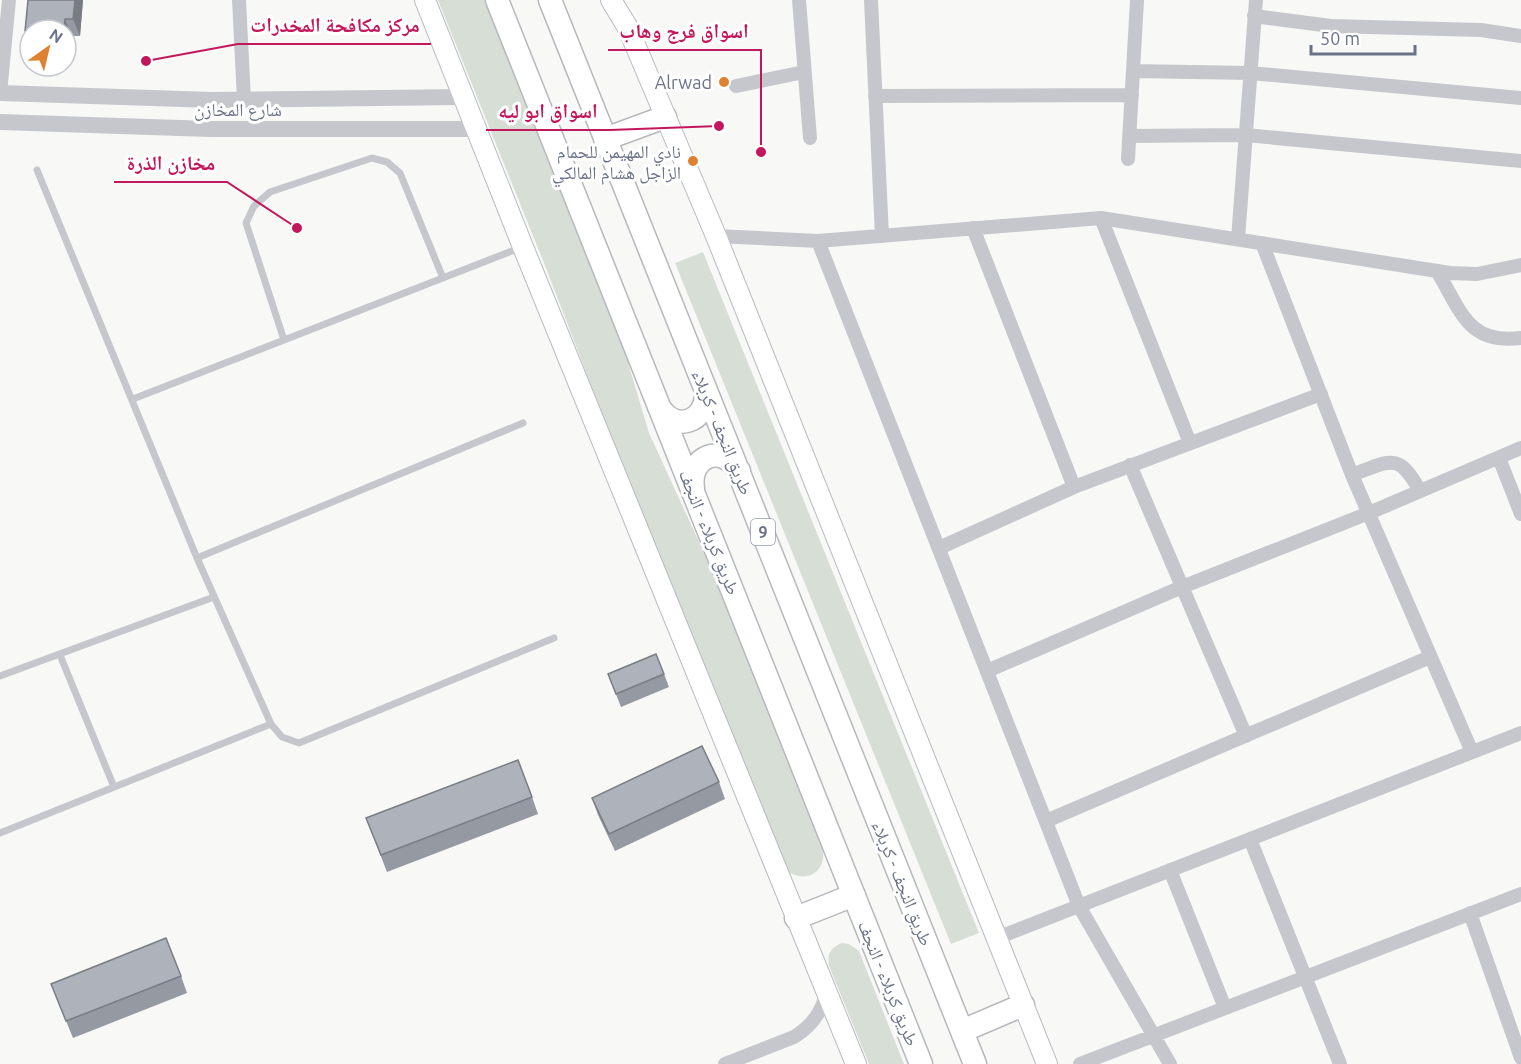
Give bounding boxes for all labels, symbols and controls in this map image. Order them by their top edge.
callout: مركز مكافحة المخدرات [238,6,431,44]
callout: اسواق فرج وهاب [608,12,761,50]
text: مركز مكافحة المخدرات [250,13,420,37]
north arrow [18,18,78,78]
scale bar [1311,18,1414,56]
text: اسواق فرج وهاب [619,19,749,44]
text: N [46,25,66,46]
text: 50 m [1320,28,1360,48]
place label: Alrwad [655,72,712,92]
marker: Alrwad [717,75,731,89]
callout: اسواق ابو ليه [486,92,610,130]
street label: شارع المخازن [194,99,282,121]
text: اسواق ابو ليه [498,99,598,123]
place label: نادي المهيمن للحمام الزاجل هشام المالكي [552,141,681,188]
callout: مخازن الذرة [114,144,227,182]
text: مخازن الذرة [127,151,215,175]
marker: نادي المهيمن للحمام الزاجل هشام المالكي [686,154,700,168]
street label: طريق النجف - كربلاء [687,367,757,498]
street label: طريق كربلاء - النجف [674,467,744,598]
road number: 9 [751,519,775,545]
street label: طريق النجف - كربلاء [867,818,937,949]
street label: طريق كربلاء - النجف [853,918,923,1049]

